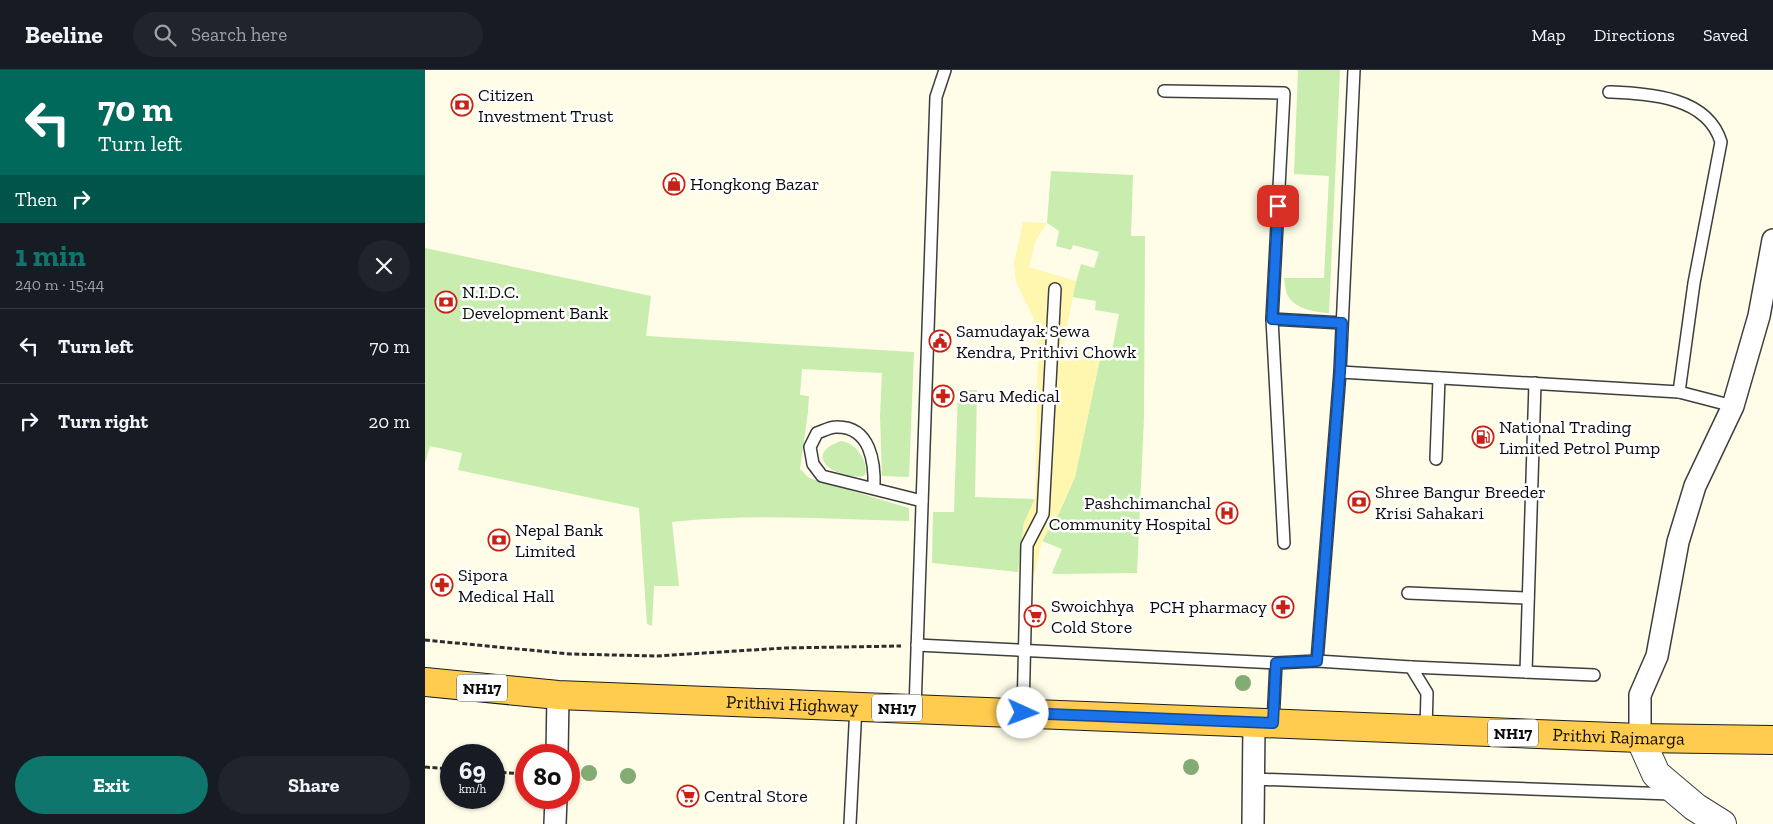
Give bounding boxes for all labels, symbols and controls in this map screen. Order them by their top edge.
search box [133,12,483,57]
text: Beeline [25,20,103,49]
icon: search [151,21,179,49]
text: Search here [191,23,287,46]
text: Map [1531,24,1566,46]
text: Directions [1594,24,1675,46]
text: Saved [1703,24,1748,46]
place label: Citizen Investment Trust [478,84,614,127]
text: 70 m [98,88,173,130]
icon: left [15,90,80,155]
bank icon: Citizen Investment Trust [450,93,474,117]
text: Turn left [98,130,182,157]
shop icon: Hongkong Bazar [662,172,686,196]
place label: Hongkong Bazar [690,173,819,195]
icon: right [67,185,95,213]
pin [1257,185,1299,227]
text: Then [15,188,57,211]
icon: arrive [1264,192,1292,220]
text: 1 min [15,238,86,274]
button: close [358,240,410,292]
text: 240 m · 15:44 [15,275,104,294]
place label: N.I.D.C. Development Bank [462,281,609,324]
bank icon: N.I.D.C. Development Bank [434,290,458,314]
place label: Samudayak Sewa Kendra, Prithivi Chowk [956,320,1137,363]
public building icon: Samudayak Sewa Kendra, Prithivi Chowk [928,329,952,353]
icon: left [15,332,43,360]
text: Turn left [58,335,133,358]
text: 70 m [369,335,410,358]
pharmacy icon: Saru Medical [931,384,955,408]
place label: Saru Medical [959,385,1060,407]
icon: right [15,407,43,435]
text: Turn right [58,410,148,433]
text: 20 m [369,410,410,433]
place label: National Trading Limited Petrol Pump [1499,416,1660,459]
fuel station icon: National Trading Limited Petrol Pump [1471,425,1495,449]
place label: Shree Bangur Breeder Krisi Sahakari [1375,481,1546,524]
bank icon: Shree Bangur Breeder Krisi Sahakari [1347,490,1371,514]
place label: Pashchimanchal Community Hospital [1049,492,1211,535]
hospital icon: Pashchimanchal Community Hospital [1215,501,1239,525]
place label: Nepal Bank Limited [515,519,604,562]
bank icon: Nepal Bank Limited [487,528,511,552]
place label: Sipora Medical Hall [458,564,555,607]
pharmacy icon: Sipora Medical Hall [430,573,454,597]
place label: Swoichhya Cold Store [1051,595,1135,638]
pharmacy icon: PCH pharmacy [1271,595,1295,619]
place label: PCH pharmacy [1149,596,1268,618]
supermarket icon: Swoichhya Cold Store [1023,604,1047,628]
road number: NH17 [457,674,507,702]
position arrow [996,686,1048,738]
street label: Prithivi Highway [726,691,860,718]
road number: NH17 [872,694,922,721]
road number: NH17 [1488,720,1538,746]
street label: Prithvi Rajmarga [1552,724,1685,750]
speed limit sign: 80 [515,744,580,809]
text: 69 [459,755,486,785]
button: Exit [15,756,208,814]
button: Share [218,756,410,814]
text: km/h [459,782,486,796]
supermarket icon: Central Store [676,784,700,808]
place label: Central Store [704,785,808,807]

